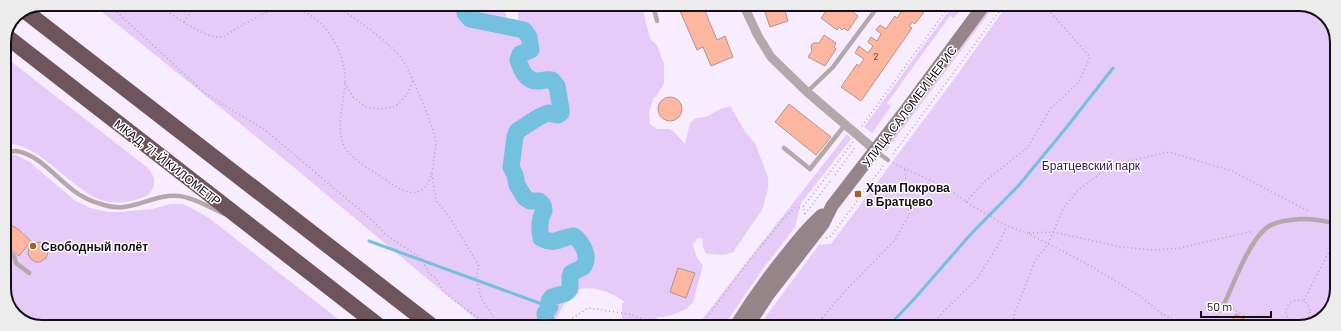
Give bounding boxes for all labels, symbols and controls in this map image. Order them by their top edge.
street label: УЛИЦА САЛОМЕИ НЕРИС [859,42,960,170]
house number: 2 [873,50,879,62]
street label: МКАД, 71-Й КИЛОМЕТР [111,116,224,209]
park label: Братцевский парк [1042,158,1141,173]
place label: Храм Покрова в Братцево [866,180,950,209]
marker: Храм Покрова в Братцево [853,189,863,199]
place label: Свободный полёт [41,239,148,254]
marker: Свободный полёт [28,241,38,251]
scale bar [1201,293,1271,319]
text: 50 m [1207,299,1232,313]

